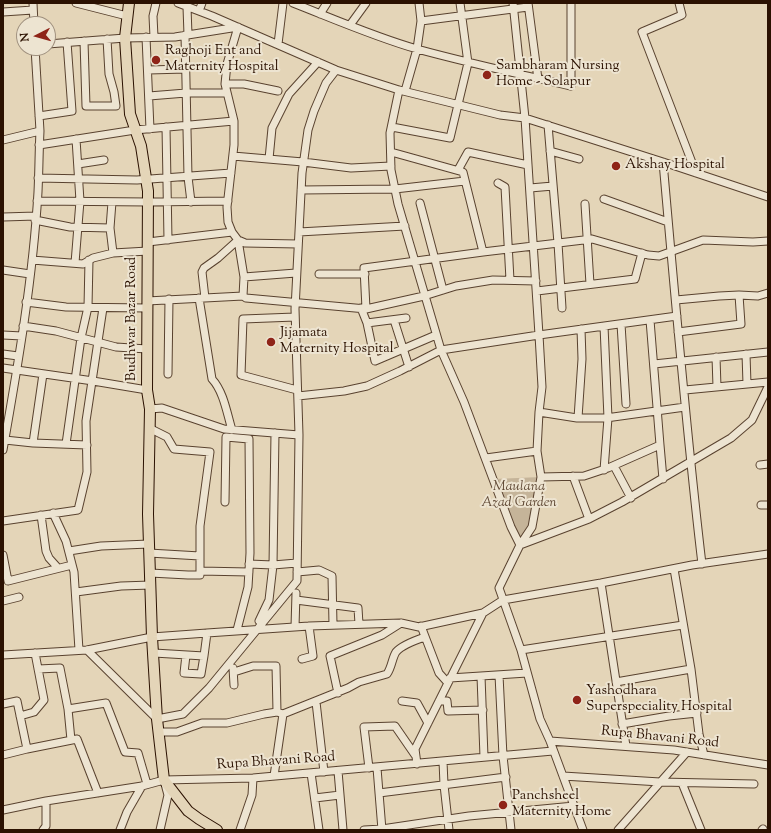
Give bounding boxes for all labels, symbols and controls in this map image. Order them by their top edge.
north arrow [16,16,56,56]
text: N [17,32,33,42]
place label: Raghoji Ent and Maternity Hospital [165,44,279,76]
marker: Raghoji Ent and Maternity Hospital [150,54,162,66]
place label: Sambharam Nursing Home - Solapur [496,59,619,92]
marker: Sambharam Nursing Home - Solapur [481,69,493,81]
place label: Akshay Hospital [625,158,725,174]
marker: Akshay Hospital [610,160,622,172]
street label: Budhwar Bazar Road [125,257,141,381]
place label: Jijamata Maternity Hospital [280,326,394,358]
marker: Jijamata Maternity Hospital [265,336,277,348]
park label: Maulana Azad Garden [481,480,557,512]
place label: Yashodhara Superspeciality Hospital [586,684,732,716]
marker: Yashodhara Superspeciality Hospital [571,694,583,706]
street label: Rupa Bhavani Road [600,723,720,753]
street label: Rupa Bhavani Road [216,749,336,775]
place label: Panchsheel Maternity Home [512,789,611,822]
marker: Panchsheel Maternity Home [497,799,509,811]

